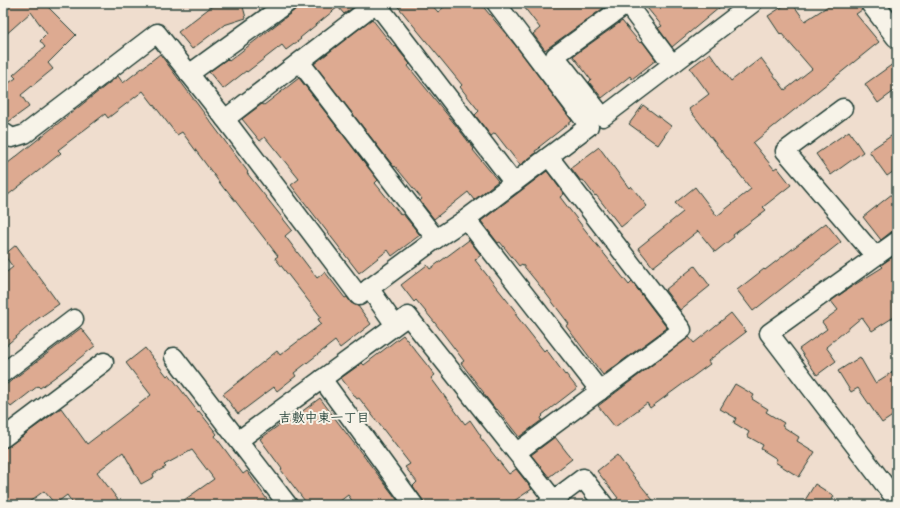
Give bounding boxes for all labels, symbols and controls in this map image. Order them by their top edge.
district label: 吉敷中東一丁目 [278,408,370,429]

